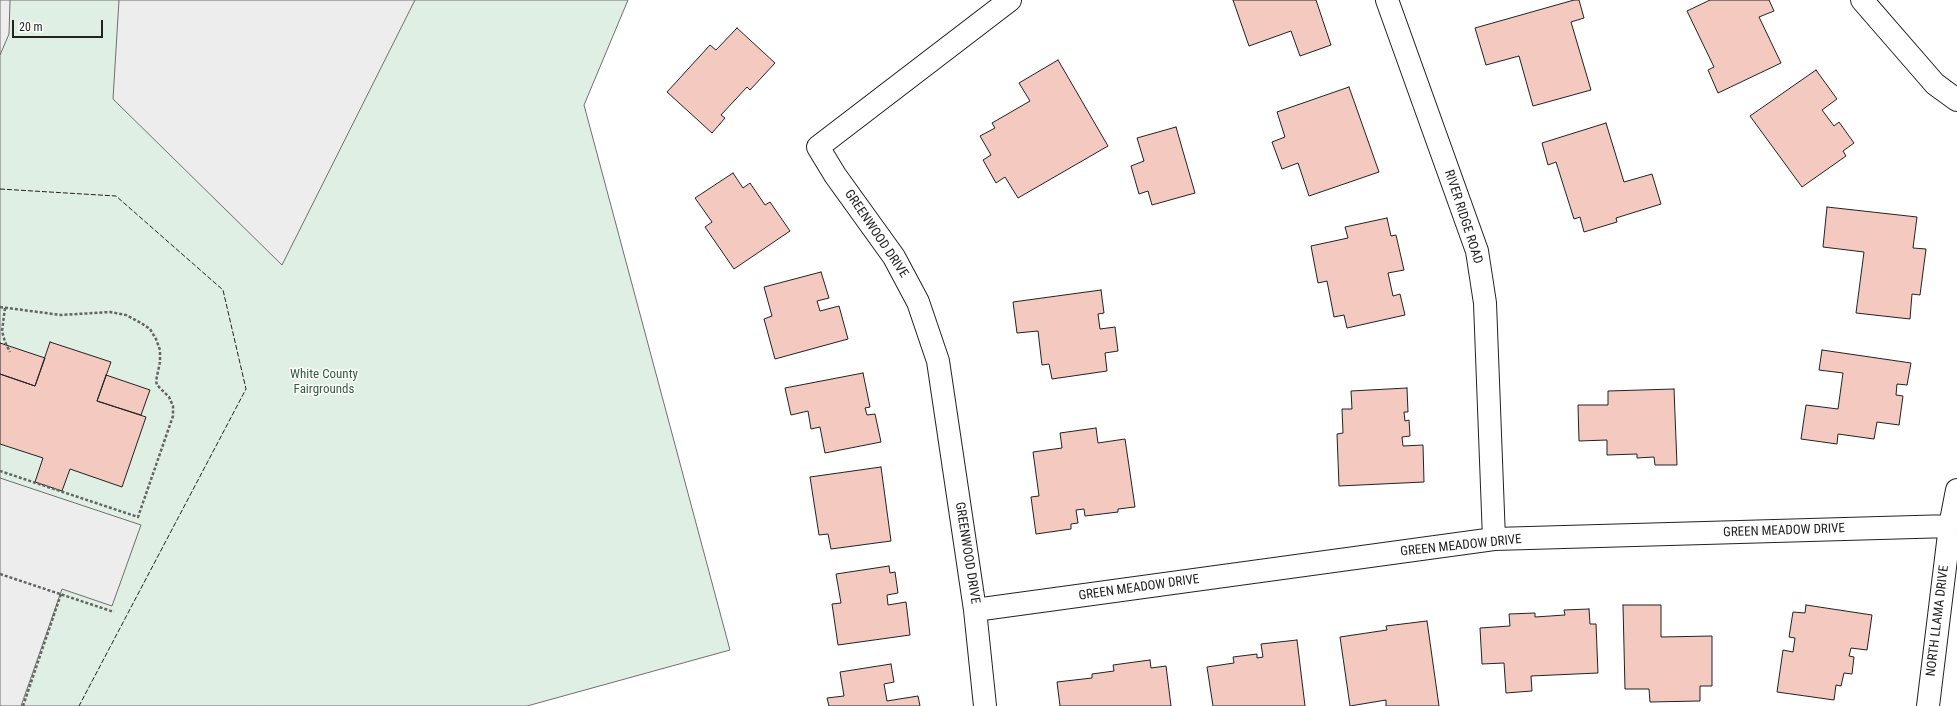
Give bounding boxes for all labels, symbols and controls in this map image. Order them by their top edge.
scale bar [14,12,105,38]
text: 20 m [19,20,43,34]
street label: RIVER RIDGE ROAD [1440,168,1486,266]
street label: GREENWOOD DRIVE [841,187,911,281]
park label: White County Fairgrounds [290,367,358,398]
street label: GREENWOOD DRIVE [951,501,983,605]
street label: GREEN MEADOW DRIVE [1723,521,1845,541]
street label: GREEN MEADOW DRIVE [1400,532,1522,560]
street label: NORTH LLAMA DRIVE [1923,565,1953,677]
street label: GREEN MEADOW DRIVE [1078,572,1200,604]

